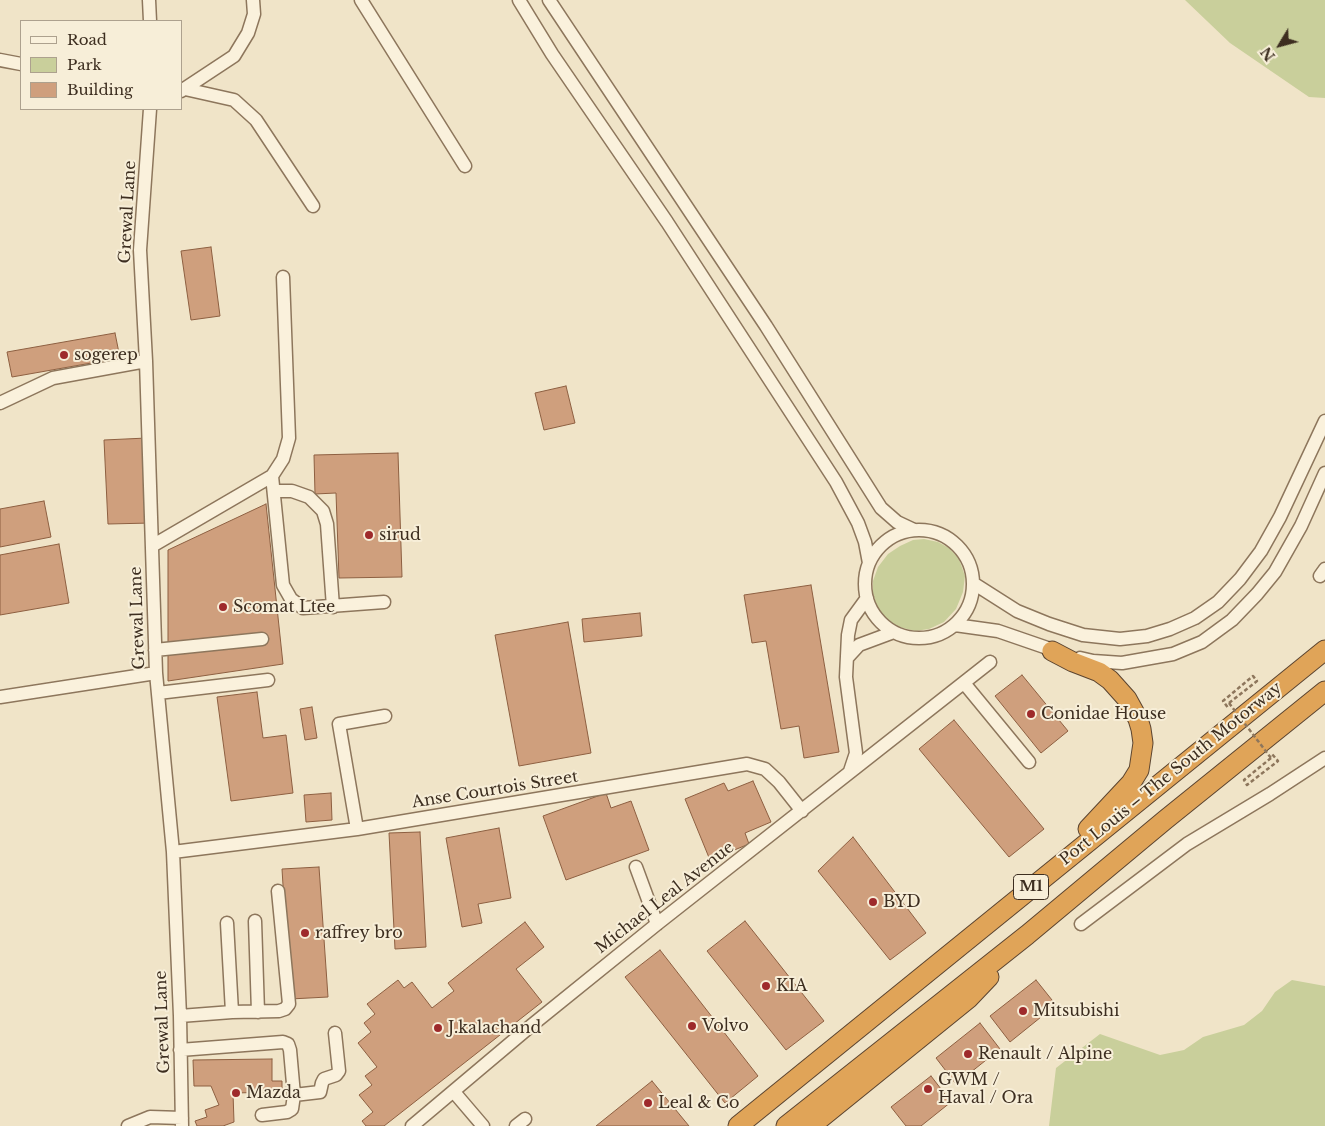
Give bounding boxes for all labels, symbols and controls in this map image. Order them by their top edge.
legend [20,20,182,110]
north arrow [1255,20,1305,70]
text: Road [67,30,107,49]
text: N [1257,43,1279,65]
text: Park [67,55,102,74]
text: Building [67,80,133,99]
street label: Grewal Lane [116,160,140,264]
place label: sogerep [74,345,138,365]
marker: sogerep [58,349,70,361]
place label: sirud [379,525,421,545]
marker: sirud [363,529,375,541]
street label: Grewal Lane [127,566,149,670]
place label: Scomat Ltee [233,597,335,617]
marker: Scomat Ltee [217,601,229,613]
street label: Port Louis – The South Motorway [1056,678,1286,870]
place label: Conidae House [1041,704,1166,724]
marker: Conidae House [1025,708,1037,720]
street label: Anse Courtois Street [411,767,579,813]
street label: Michael Leal Avenue [592,838,738,958]
road number: M1 [1014,874,1048,900]
place label: BYD [883,892,921,912]
marker: BYD [867,896,879,908]
place label: raffrey bro [315,923,403,943]
marker: raffrey bro [299,927,311,939]
street label: Grewal Lane [152,970,174,1074]
place label: KIA [776,976,807,996]
marker: KIA [760,980,772,992]
place label: Mitsubishi [1033,1001,1120,1021]
marker: Mitsubishi [1017,1005,1029,1017]
place label: Volvo [702,1016,749,1036]
place label: J.kalachand [448,1018,541,1038]
marker: Volvo [686,1020,698,1032]
marker: J.kalachand [432,1022,444,1034]
place label: Renault / Alpine [978,1044,1112,1064]
marker: Renault / Alpine [962,1048,974,1060]
place label: GWM / Haval / Ora [938,1070,1033,1108]
place label: Mazda [246,1083,301,1103]
marker: GWM / Haval / Ora [922,1083,934,1095]
marker: Mazda [230,1087,242,1099]
place label: Leal & Co [658,1093,739,1113]
marker: Leal & Co [642,1097,654,1109]

